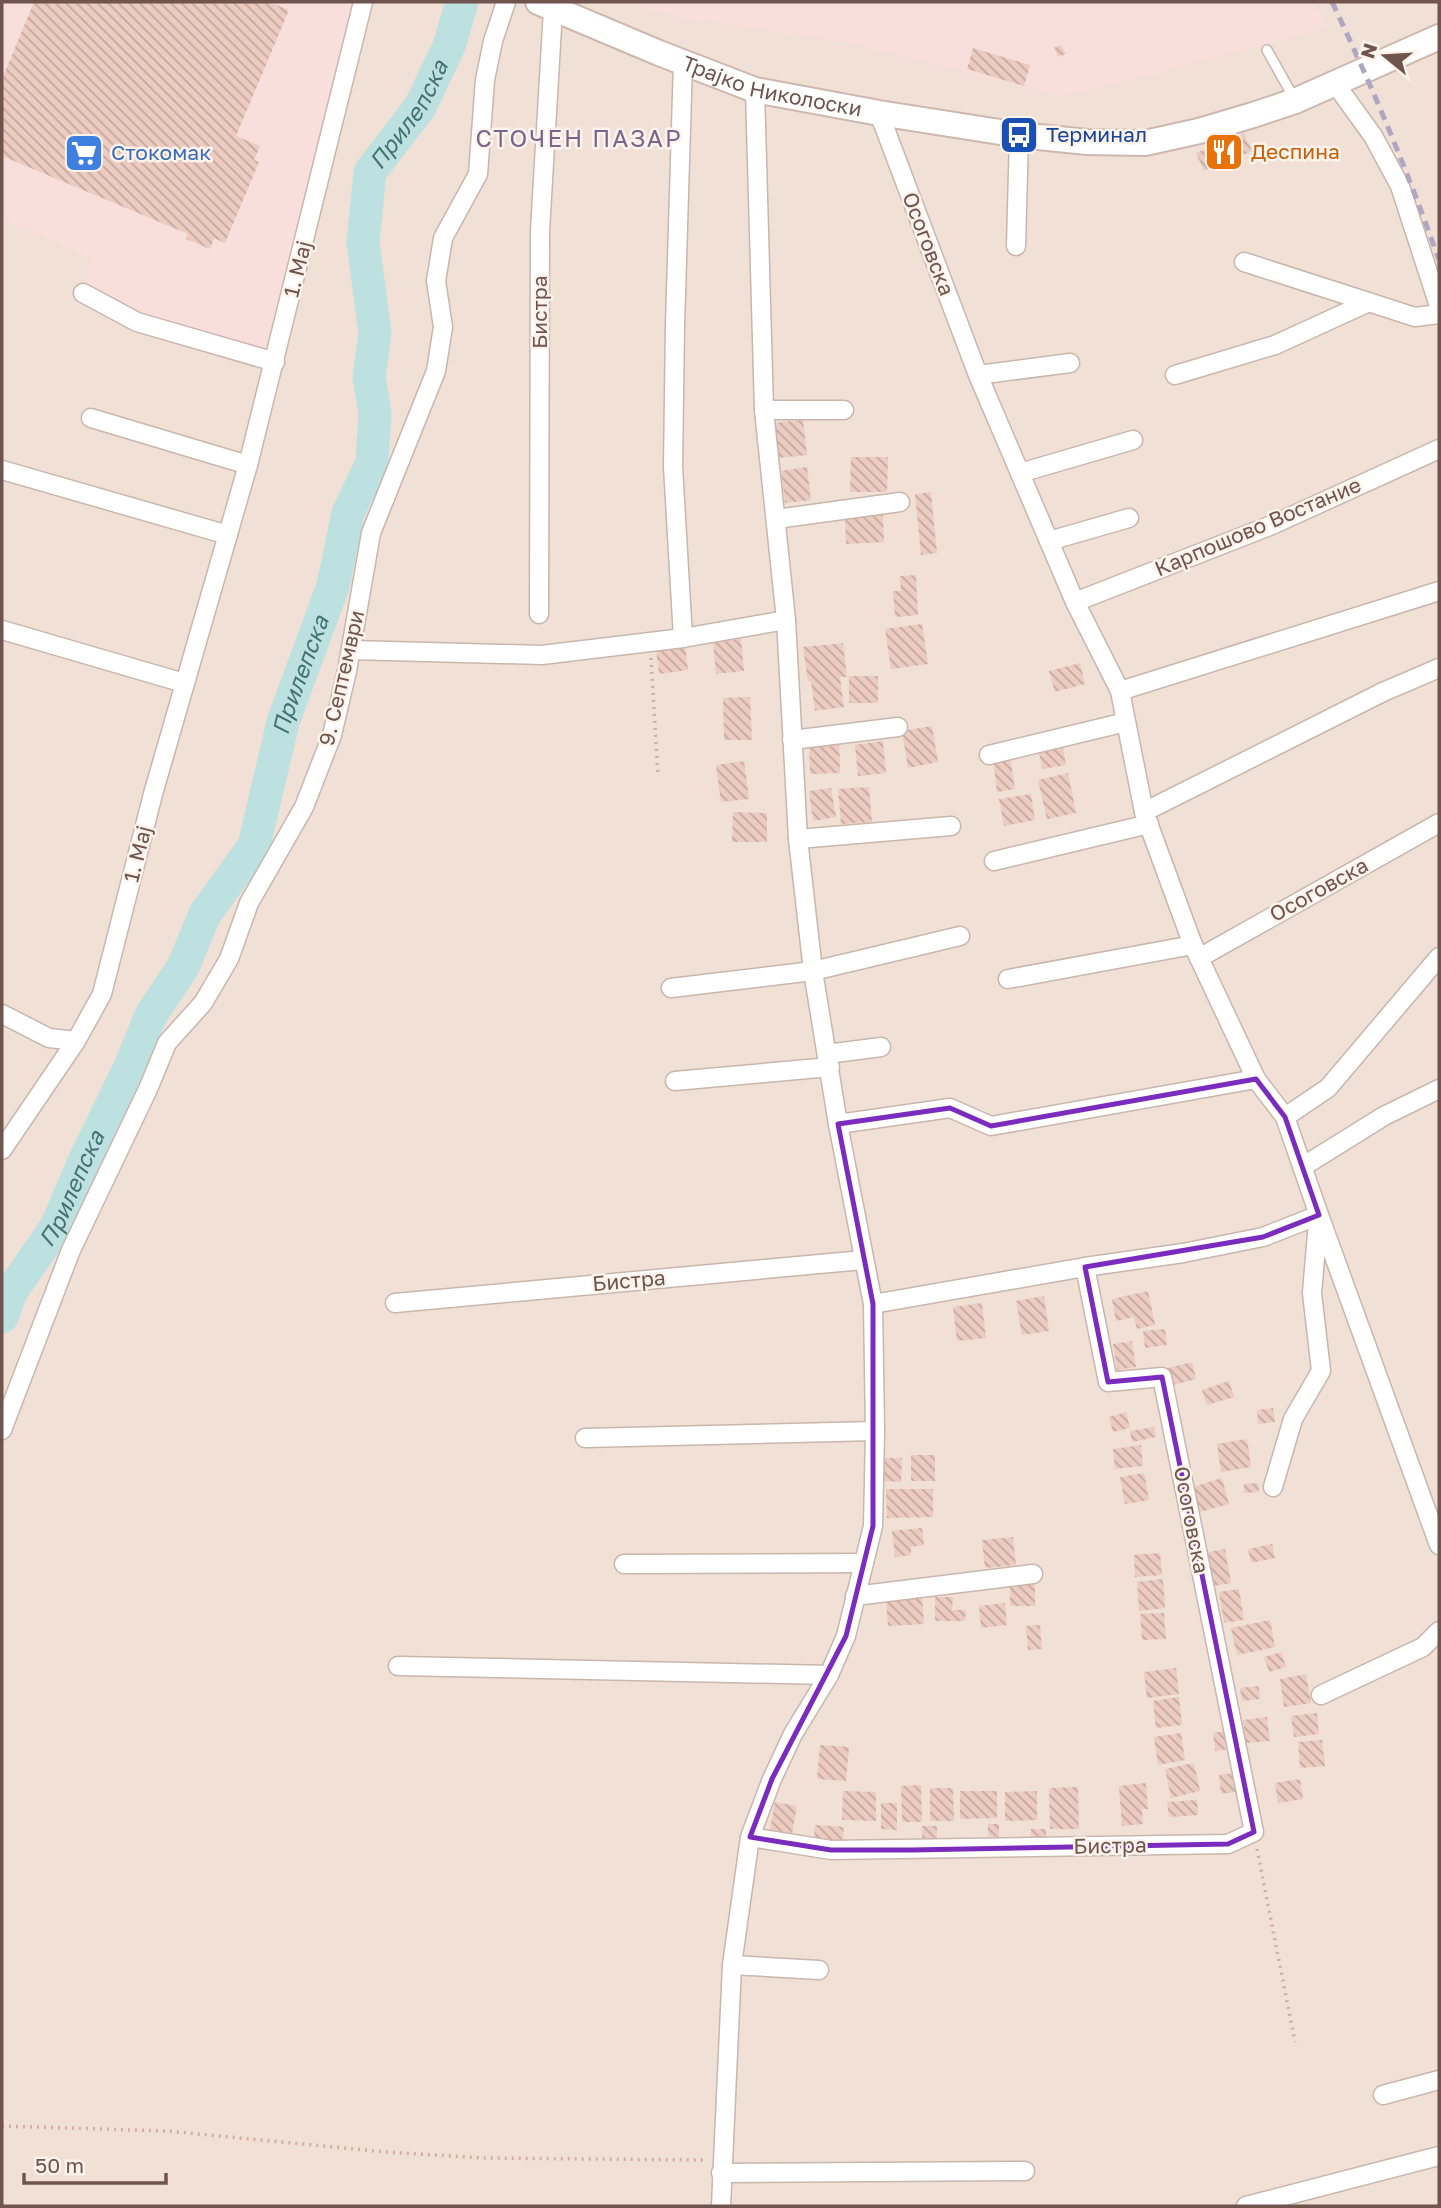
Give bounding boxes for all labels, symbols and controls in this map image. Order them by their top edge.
north arrow [1350,21,1420,91]
text: N [1355,40,1382,61]
street label: Трајко Николоски [679,49,864,122]
water label: Прилепска [363,54,454,174]
bus stop icon: Терминал [998,114,1040,156]
place label: Терминал [1046,121,1147,147]
district label: СТОЧЕН ПАЗАР [475,123,683,152]
restaurant icon: Деспина [1203,131,1245,173]
supermarket icon: Стокомак [63,132,105,174]
place label: Деспина [1251,138,1340,164]
place label: Стокомак [111,139,211,165]
street label: Осоговска [897,188,961,299]
street label: 1. Мај [277,238,317,300]
street label: Бистра [526,275,552,349]
street label: Карпошово Востание [1151,471,1365,581]
street label: 9. Септември [313,607,369,748]
water label: Прилепска [266,611,334,737]
street label: 1. Мај [117,823,157,885]
street label: Осоговска [1265,851,1372,927]
water label: Прилепска [32,1125,110,1252]
street label: Бистра [591,1264,667,1296]
street label: Осоговска [1169,1464,1215,1576]
street label: Бистра [1073,1831,1147,1859]
scale bar [24,2142,166,2186]
text: 50 m [35,2152,84,2178]

